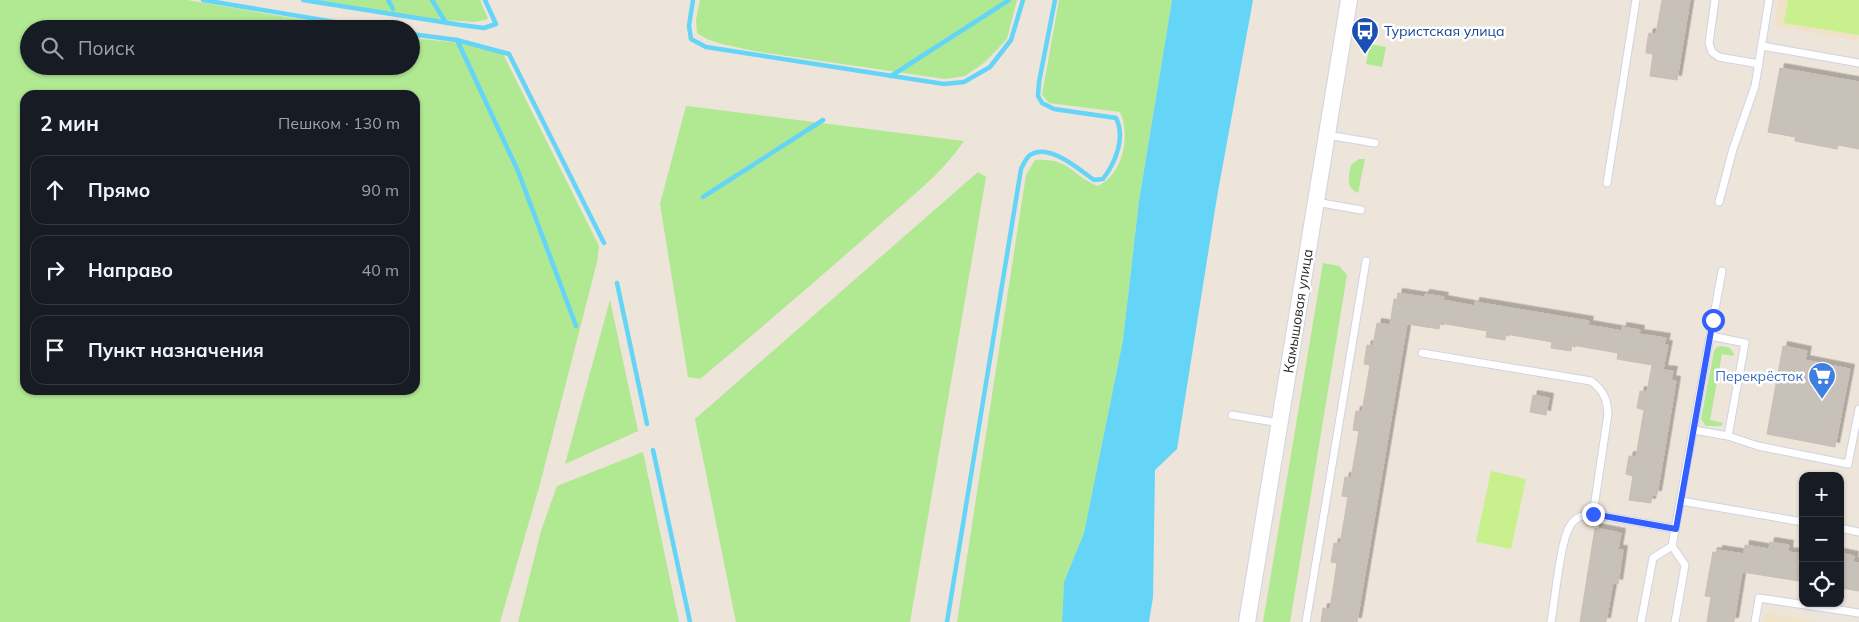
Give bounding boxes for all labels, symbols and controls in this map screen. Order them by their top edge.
bus stop icon: Туристская улица [1350,16,1380,55]
search box [20,20,420,75]
place label: Туристская улица [1384,22,1505,40]
icon: search [38,34,66,62]
text: Поиск [78,36,135,60]
text: 2 мин [40,110,99,136]
text: Пешком · 130 m [278,113,400,133]
icon: ahead [41,176,69,204]
text: Прямо [88,178,150,202]
text: 90 m [362,180,399,200]
street label: Камышовая улица [1279,248,1317,374]
icon: right [41,256,69,284]
text: Направо [88,258,173,282]
text: 40 m [362,260,399,280]
route start [1702,309,1725,332]
icon: arrive [41,336,69,364]
text: Пункт назначения [88,338,264,362]
supermarket icon: Перекрёсток [1807,361,1837,400]
place label: Перекрёсток [1715,367,1803,385]
map controls [1799,472,1844,607]
button: + [1799,472,1844,517]
route end [1582,503,1605,526]
button: − [1799,517,1844,562]
button: locate [1799,562,1844,607]

